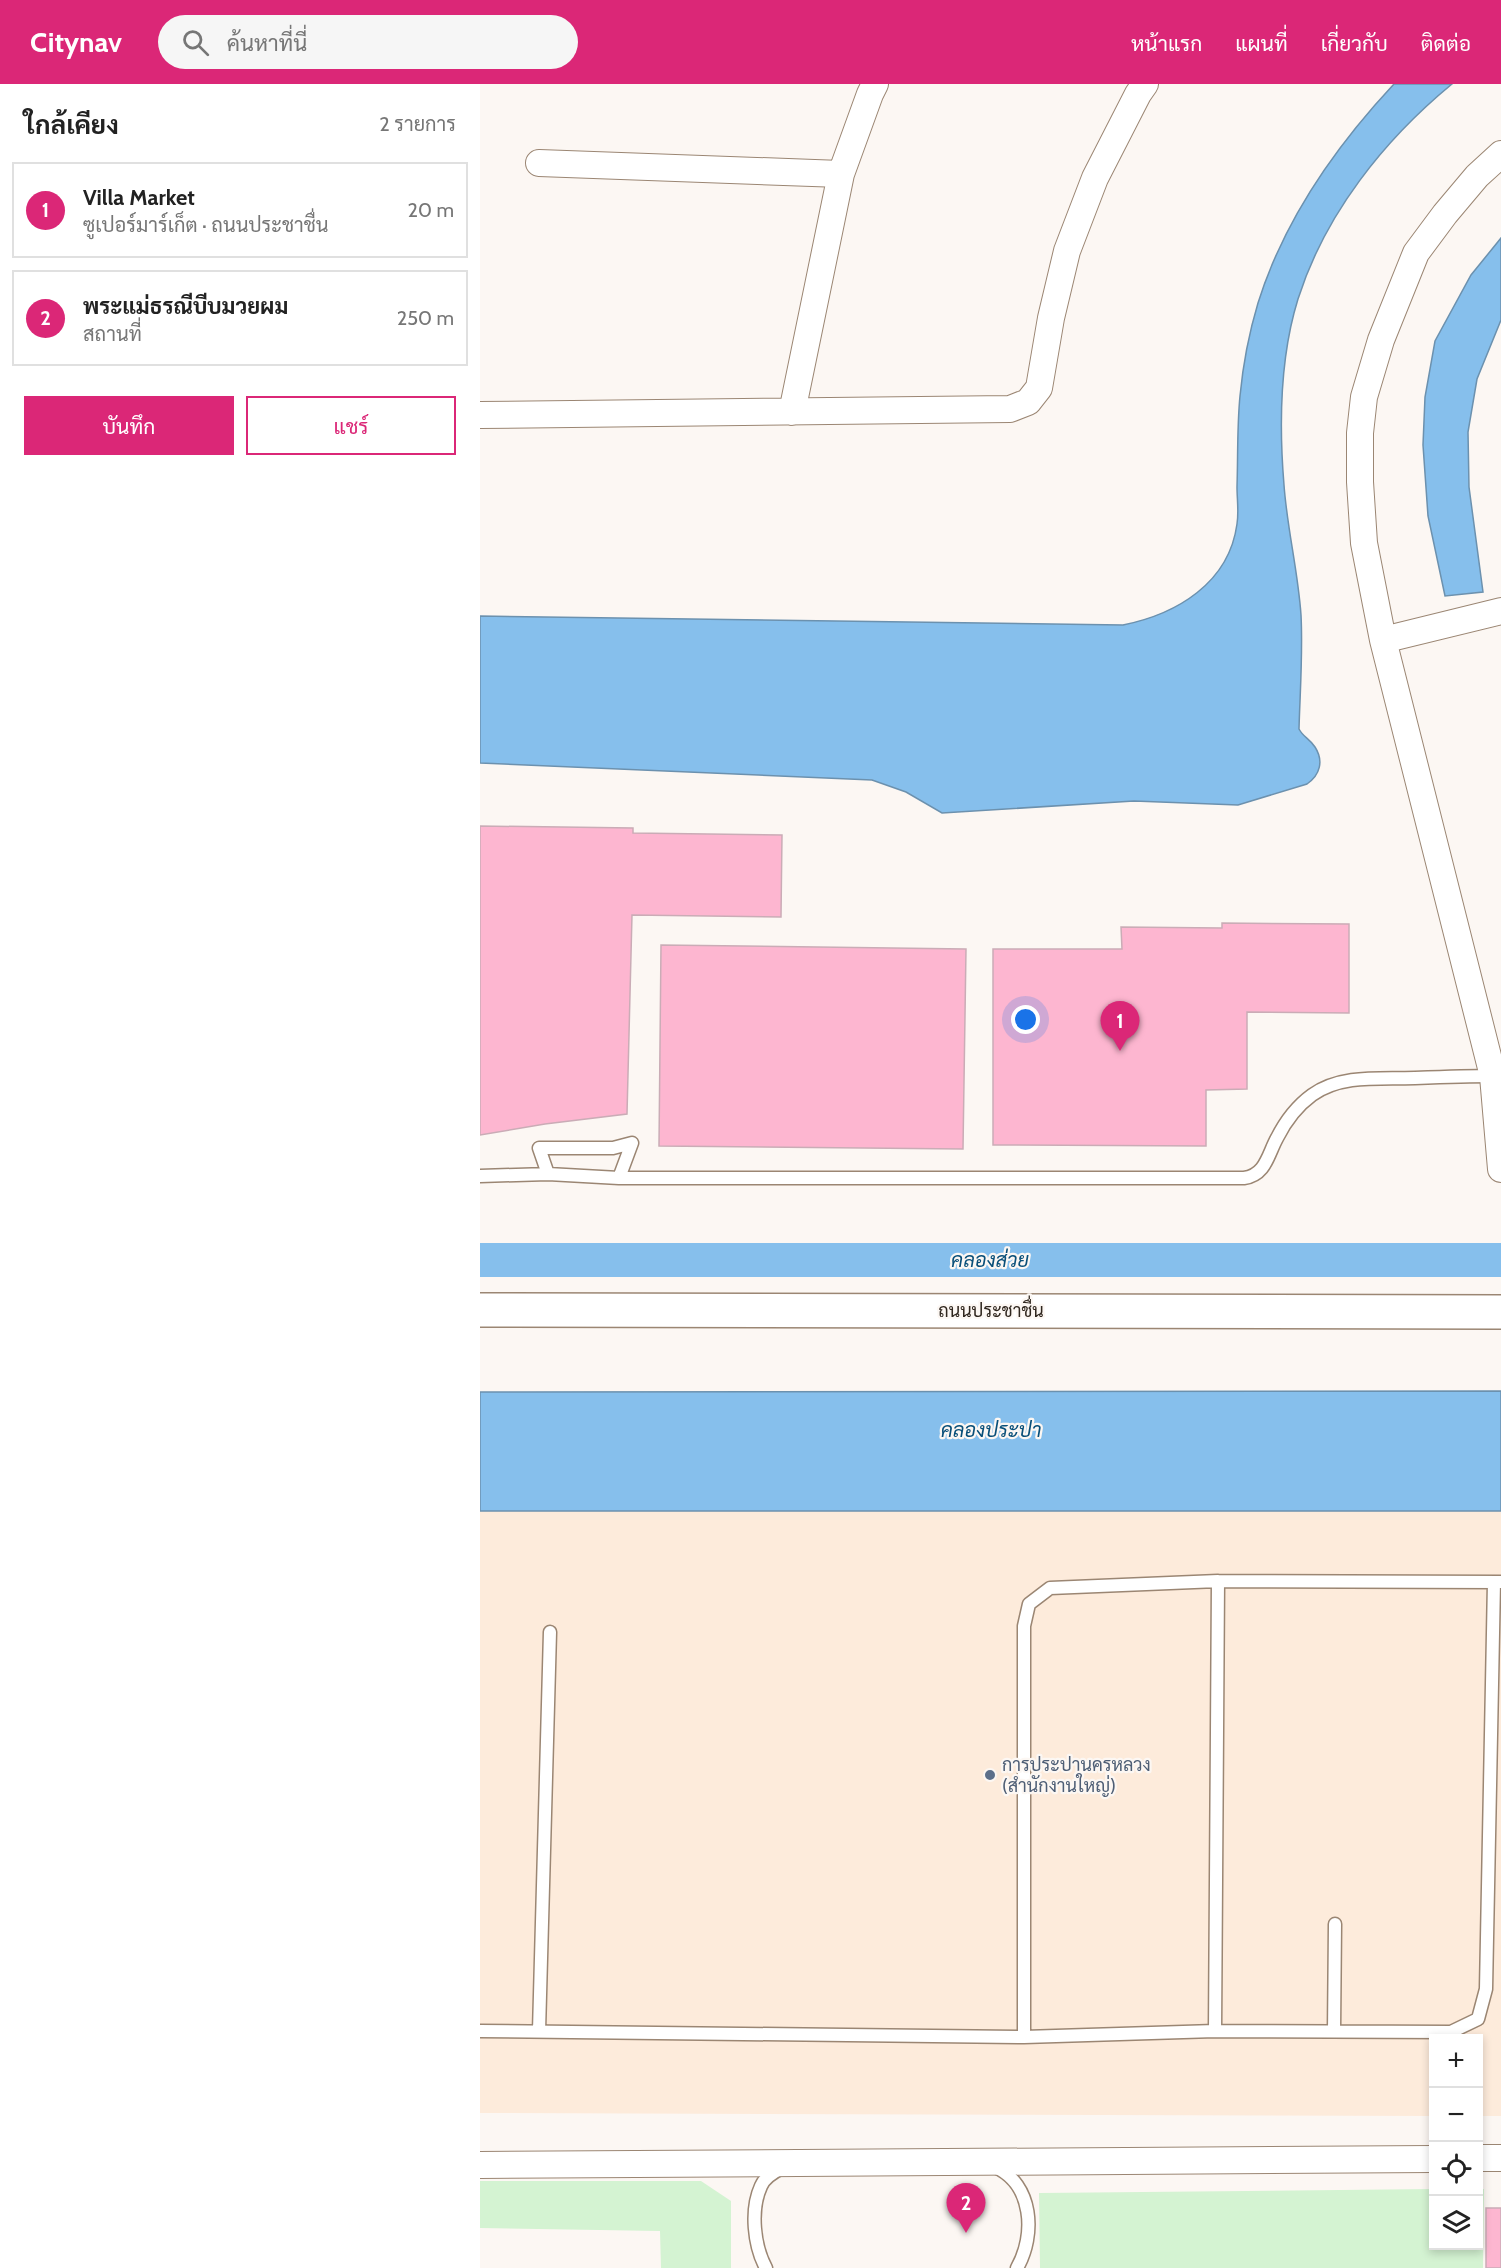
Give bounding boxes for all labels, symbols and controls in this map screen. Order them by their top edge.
search box [158,15,578,69]
text: Citynav [30,25,122,59]
icon: search [179,26,212,59]
text: ค้นหาที่นี่ [227,30,307,57]
text: หน้าแรก [1131,31,1202,56]
text: แผนที่ [1235,31,1288,56]
text: เกี่ยวกับ [1321,31,1388,56]
text: ติดต่อ [1421,31,1471,56]
text: ใกล้เคียง [24,109,119,141]
text: 2 รายการ [379,112,456,136]
text: Villa Market [83,184,195,211]
text: 1 [42,198,49,222]
text: 20 m [408,198,454,222]
text: ซูเปอร์มาร์เก็ต · ถนนประชาชื่น [83,213,329,237]
text: พระแม่ธรณีบีบมวยผม [83,293,288,320]
text: 2 [40,306,51,330]
text: 250 m [397,306,454,330]
text: สถานที่ [83,322,142,346]
button: บันทึก [24,396,234,455]
button: แชร์ [246,396,456,455]
pin: 1 [1100,1002,1140,1051]
your location [1011,1005,1040,1034]
water label: คลองส่วย [951,1248,1029,1272]
street label: ถนนประชาชื่น [938,1295,1044,1322]
water label: คลองประปา [941,1418,1041,1442]
place label: การประปานครหลวง (สำนักงานใหญ่) [1002,1754,1151,1797]
marker: การประปานครหลวง (สำนักงานใหญ่) [983,1768,997,1782]
map controls [1429,2034,1483,2250]
button: + [1429,2034,1483,2088]
button: − [1429,2088,1483,2142]
button: locate [1429,2142,1483,2196]
pin: 2 [946,2184,986,2233]
button: layers [1429,2196,1483,2250]

